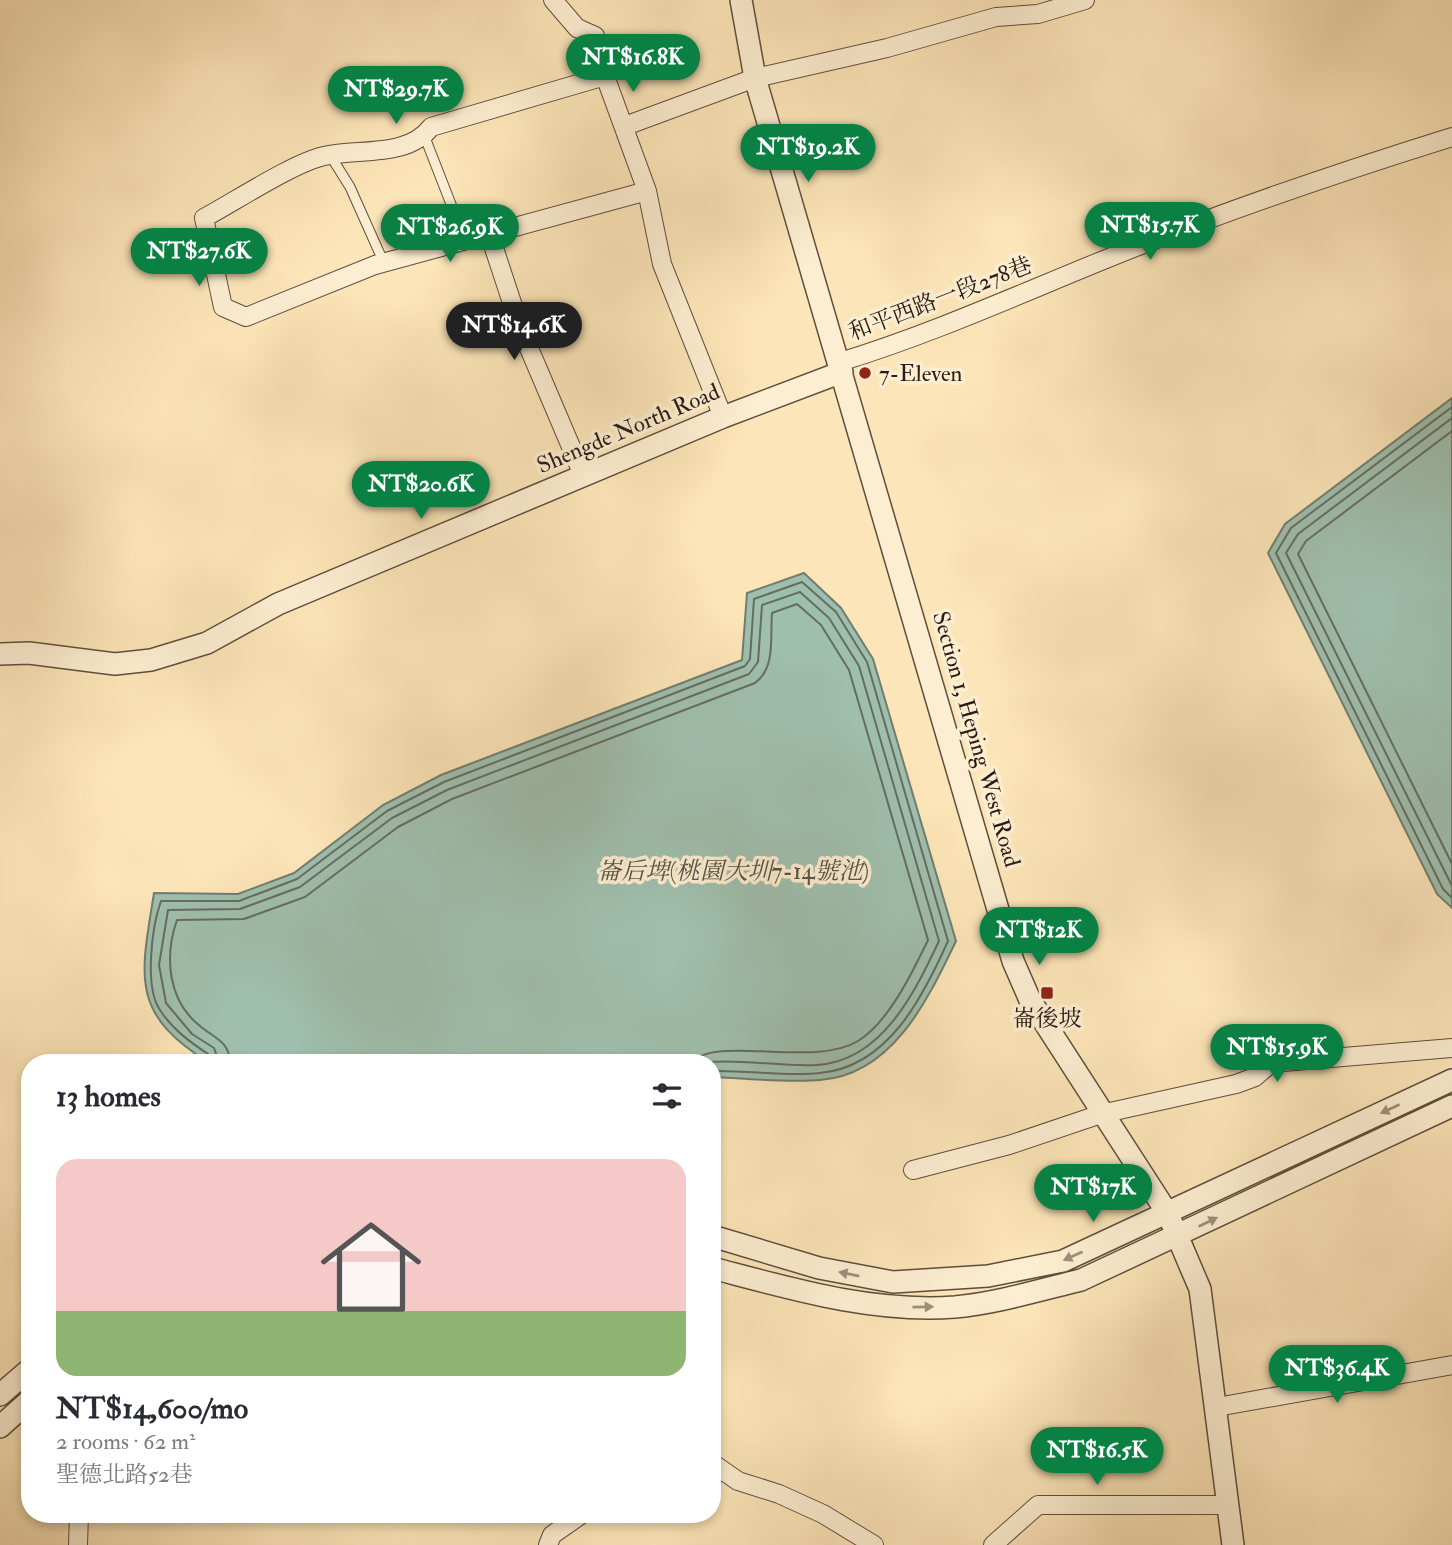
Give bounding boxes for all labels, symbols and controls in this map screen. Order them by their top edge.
pin: NT$16.8K [561,34,705,94]
text: NT$16.8K [582,42,684,71]
pin: NT$29.7K [324,66,468,126]
text: NT$29.7K [344,74,448,103]
pin: NT$19.2K [736,124,880,184]
text: NT$19.2K [757,132,859,161]
pin: NT$15.7K [1078,202,1222,262]
pin: NT$26.9K [378,204,522,264]
text: NT$15.7K [1101,210,1199,239]
text: NT$26.9K [397,212,503,241]
pin: NT$27.6K [127,229,271,288]
text: NT$27.6K [147,236,251,265]
street label: 和平西路一段278巷 [844,250,1036,347]
pin: NT$14.6K [442,302,586,362]
text: NT$14.6K [462,310,566,339]
place label: 7-Eleven [879,359,963,388]
marker: 7-Eleven [857,365,873,381]
street label: Shengde North Road [533,377,724,480]
pin: NT$20.6K [349,462,493,521]
text: NT$20.6K [368,469,474,498]
street label: Section 1, Heping West Road [925,608,1027,871]
water label: 崙后埤(桃園大圳7-14號池) [597,856,869,887]
pin: NT$12K [982,908,1096,967]
text: NT$12K [996,915,1082,944]
marker: 崙後坡 [1039,985,1055,1001]
place label: 崙後坡 [1013,1004,1082,1033]
pin: NT$15.9K [1205,1024,1349,1084]
text: NT$15.9K [1226,1032,1328,1061]
icon: filters [648,1077,686,1115]
text: 13 homes [56,1078,161,1115]
one-way arrow [1380,1103,1400,1115]
pin: NT$17K [1036,1164,1150,1224]
text: NT$17K [1050,1172,1136,1201]
icon: home [308,1204,434,1330]
one-way arrow [1198,1216,1218,1227]
one-way arrow [1062,1251,1083,1262]
one-way arrow [838,1268,860,1279]
one-way arrow [912,1301,934,1313]
pin: NT$36.4K [1265,1346,1409,1405]
text: NT$36.4K [1285,1353,1389,1382]
text: NT$14,600/mo [56,1390,248,1427]
text: 2 rooms · 62 m² [56,1427,195,1456]
pin: NT$16.5K [1025,1428,1169,1487]
text: NT$16.5K [1047,1435,1147,1464]
text: 聖德北路52巷 [56,1460,193,1489]

